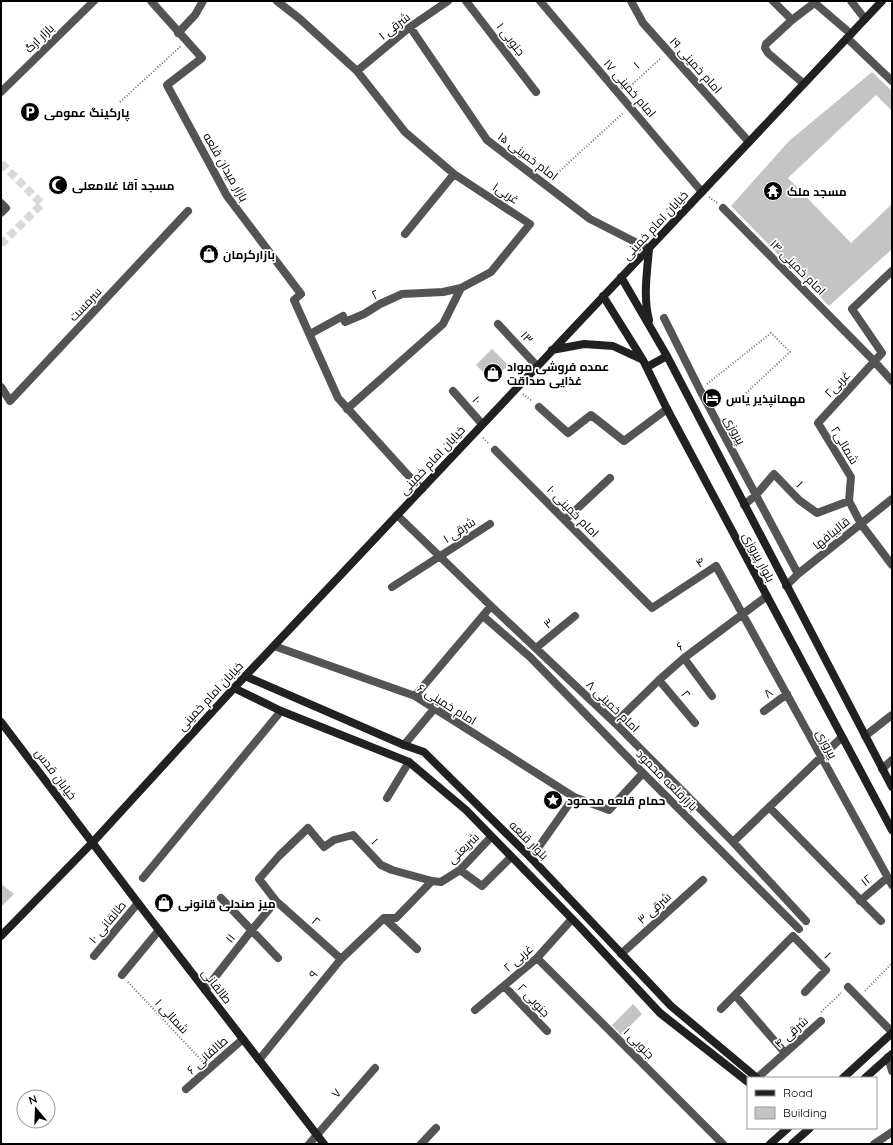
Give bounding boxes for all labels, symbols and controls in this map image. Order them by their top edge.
street label: ۱ شرقی [375,9,413,43]
street label: ۱ جنوبی [493,19,529,59]
street label: بازار ارگ [21,20,57,56]
street label: امام خمینی ۱۹ [666,34,725,97]
street label: امام خمینی ۱۷ [600,56,659,121]
street label: ۱ [630,58,642,72]
parking icon: پارکینگ عمومی [19,101,41,123]
place label: پارکینگ عمومی [44,105,130,122]
street label: امام خمینی ۱۵ [494,129,561,184]
street label: بازار میدان قلعه [200,130,252,204]
mosque icon: مسجد آقا غلامعلی [47,174,69,196]
place label: مسجد آقا غلامعلی [72,178,175,194]
street label: غربی۱ [490,179,522,207]
temple icon: مسجد ملک [762,180,784,202]
place label: مسجد ملک [787,184,847,199]
street label: خیابان امام خمینی [619,187,692,264]
street label: امام خمینی ۱۴ [766,236,829,299]
shop icon: بازارکرمان [198,243,220,265]
place label: بازارکرمان [223,247,275,263]
street label: سرمست [65,284,105,324]
street label: ۲ [369,286,381,302]
street label: ۱۳ [517,328,537,346]
place label: عمده فروشی مواد غذایی صداقت [507,359,609,389]
shop icon: عمده فروشی مواد غذایی صداقت [482,362,504,384]
street label: غربی۲ [821,368,853,400]
hotel icon: مهمانپذیر یاس [701,387,723,409]
place label: مهمانپذیر یاس [726,391,805,408]
street label: ۱۰ [469,392,485,408]
street label: پیروزی [719,413,749,449]
street label: خیابان امام خمینی [396,422,469,499]
street label: شمالی۲ [828,423,862,467]
street label: ۱ [793,477,807,491]
street label: امام خمینی ۱۰ [543,482,602,541]
street label: قالیبافها [809,513,853,553]
street label: ۱ شرقی [440,514,478,546]
street label: بلوار پیروزی [738,530,778,585]
street label: ۴ [693,554,708,570]
street label: ۳ [540,615,556,631]
street label: ۶ [673,638,687,654]
street label: خیابان امام خمینی [174,658,247,735]
street label: امام خمینی ۸ [582,677,643,736]
street label: امام خمینی ۶ [414,680,479,729]
street label: ۸ [760,684,776,701]
street label: ۲ [678,687,694,701]
street label: پیروزی [811,727,841,763]
street label: خیابان قدس [32,746,80,802]
street label: بازارقلعه محمود [633,746,701,814]
place icon: حمام قلعه محمود [542,789,564,811]
place label: حمام قلعه محمود [567,793,666,809]
street label: بلوار قلعه [506,817,552,863]
street label: شریعتی [444,829,482,867]
street label: ۱ [368,835,382,847]
street label: ۱۲ [857,871,875,889]
street label: ۳ شرقی [634,889,674,927]
shop icon: میز صندلی قانونی [153,892,175,914]
place label: میز صندلی قانونی [178,896,276,912]
street label: طالقانی ۱۰ [85,898,129,946]
street label: ۲ [309,913,323,929]
street label: ۱۱ [222,930,238,946]
street label: ۲ غربی [500,941,536,975]
street label: ۱ [821,948,835,962]
street label: طالقانی [199,965,236,1007]
street label: ۹ [305,967,321,981]
street label: ۲ جنوبی [515,980,553,1020]
street label: ۱ شمالی [152,995,192,1037]
street label: شرقی ۴ [771,1013,811,1051]
street label: ۱ جنوبی [620,1024,658,1062]
street label: طالقانی ۶ [183,1033,231,1077]
legend [747,1077,877,1129]
street label: ۷ [328,1085,344,1101]
text: Road [783,1085,813,1100]
north arrow [16,1089,56,1129]
text: N [27,1092,39,1107]
text: Building [783,1105,827,1120]

